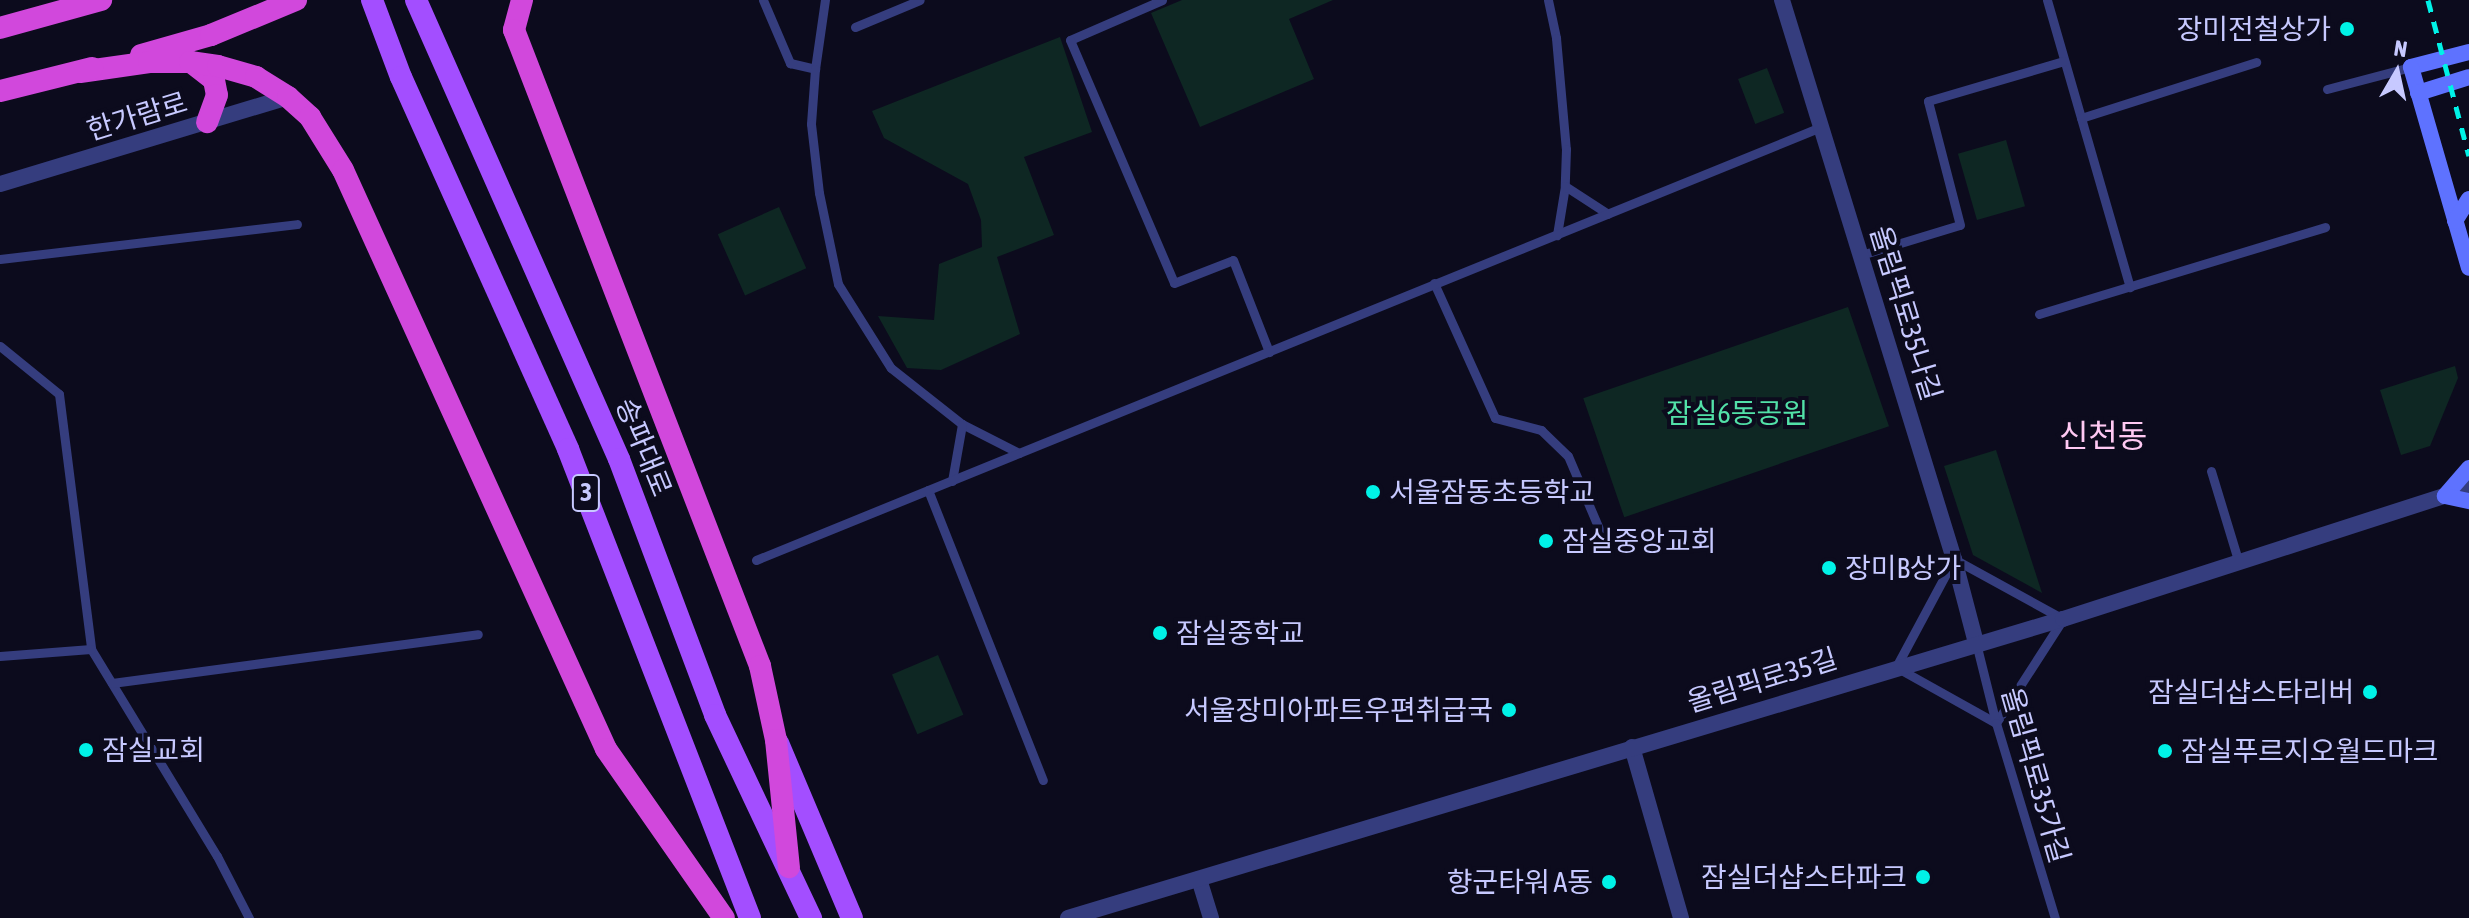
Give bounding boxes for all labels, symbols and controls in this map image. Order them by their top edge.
place label: 장미전철상가 [2176,12,2331,46]
marker: 장미전철상가 [2338,20,2356,38]
north arrow [2357,32,2437,112]
text: N [2392,34,2409,62]
street label: 한가람로 [83,85,191,147]
street label: 올림픽로35나길 [1863,222,1949,404]
street label: 송파대로 [609,393,679,501]
park label: 잠실6동공원 [1666,396,1808,430]
district label: 신천동 [2059,417,2147,455]
road number: 3 [570,471,602,515]
place label: 서울잠동초등학교 [1389,475,1595,509]
marker: 서울잠동초등학교 [1364,483,1382,501]
place label: 잠실중앙교회 [1562,524,1717,558]
marker: 잠실중앙교회 [1537,532,1555,550]
place label: 장미B상가 [1845,551,1961,585]
marker: 장미B상가 [1820,559,1838,577]
place label: 잠실중학교 [1176,616,1305,650]
marker: 잠실중학교 [1151,624,1169,642]
street label: 올림픽로35길 [1683,641,1841,719]
place label: 잠실더샵스타리버 [2148,675,2354,709]
street label: 올림픽로35가길 [1995,683,2077,867]
marker: 잠실더샵스타리버 [2361,683,2379,701]
place label: 서울장미아파트우편취급국 [1184,693,1493,727]
marker: 서울장미아파트우편취급국 [1500,701,1518,719]
place label: 잠실교회 [102,733,205,767]
place label: 잠실푸르지오월드마크 [2181,734,2439,768]
marker: 잠실교회 [77,741,95,759]
marker: 잠실푸르지오월드마크 [2156,742,2174,760]
place label: 잠실더샵스타파크 [1701,860,1907,894]
place label: 향군타워 A동 [1447,865,1593,899]
marker: 잠실더샵스타파크 [1914,868,1932,886]
marker: 향군타워 A동 [1600,873,1618,891]

